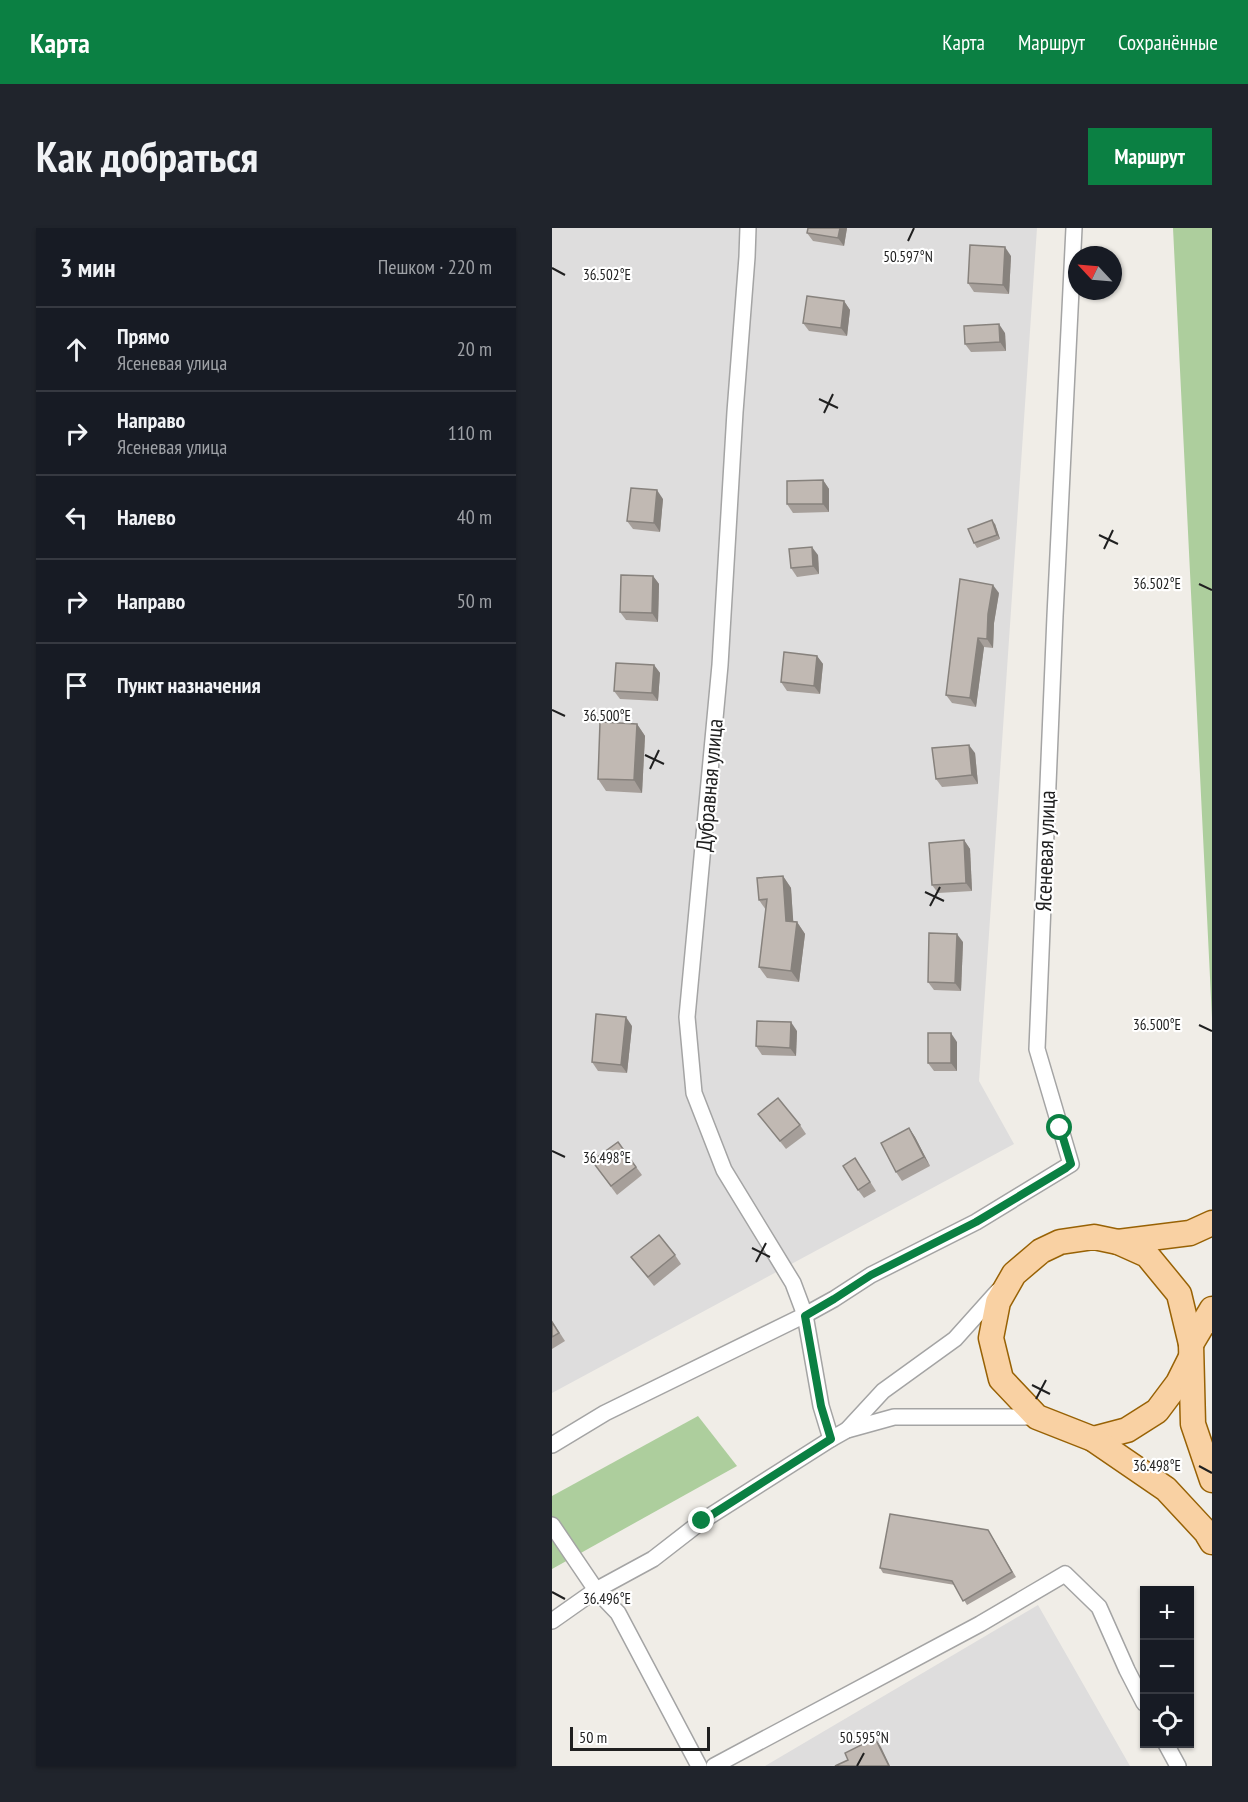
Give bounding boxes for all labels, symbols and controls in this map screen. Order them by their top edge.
text: Карта [30,24,90,61]
text: Карта [942,29,985,56]
text: Маршрут [1018,29,1085,56]
text: Сохранённые [1118,29,1218,56]
button: Маршрут [1088,128,1212,185]
text: Как добраться [36,129,258,184]
north arrow [1068,246,1122,300]
text: 50.597°N [883,247,933,266]
text: 3 мин [60,251,115,284]
text: Пешком · 220 m [378,254,492,280]
text: 36.502°E [583,265,631,284]
text: Прямо [117,322,170,350]
icon: ahead [60,333,93,366]
text: 20 m [457,336,492,362]
text: Ясеневая улица [117,350,227,376]
text: Направо [117,406,185,434]
icon: right [60,417,93,450]
text: 110 m [448,420,492,446]
text: Ясеневая улица [117,434,227,460]
icon: left [60,501,93,534]
text: Налево [117,503,176,531]
text: 40 m [457,504,492,530]
text: 36.502°E [1133,574,1181,593]
icon: right [60,585,93,618]
text: Направо [117,587,185,615]
text: 50 m [457,588,492,614]
icon: arrive [60,669,93,702]
text: Пункт назначения [117,671,261,699]
text: 36.500°E [583,706,631,725]
street label: Дубравная улица [689,718,729,852]
street label: Ясеневая улица [1029,790,1061,912]
text: 36.500°E [1133,1015,1181,1034]
route start [1046,1114,1072,1140]
text: 36.498°E [583,1148,631,1167]
text: 36.498°E [1133,1456,1181,1475]
route end [688,1507,714,1533]
map controls [1140,1586,1194,1748]
button: + [1140,1586,1194,1640]
text: 36.496°E [583,1589,631,1608]
button: − [1140,1640,1194,1694]
button: locate [1140,1694,1194,1748]
scale bar [570,1724,710,1752]
text: 50 m [579,1727,607,1747]
text: 50.595°N [839,1728,889,1747]

